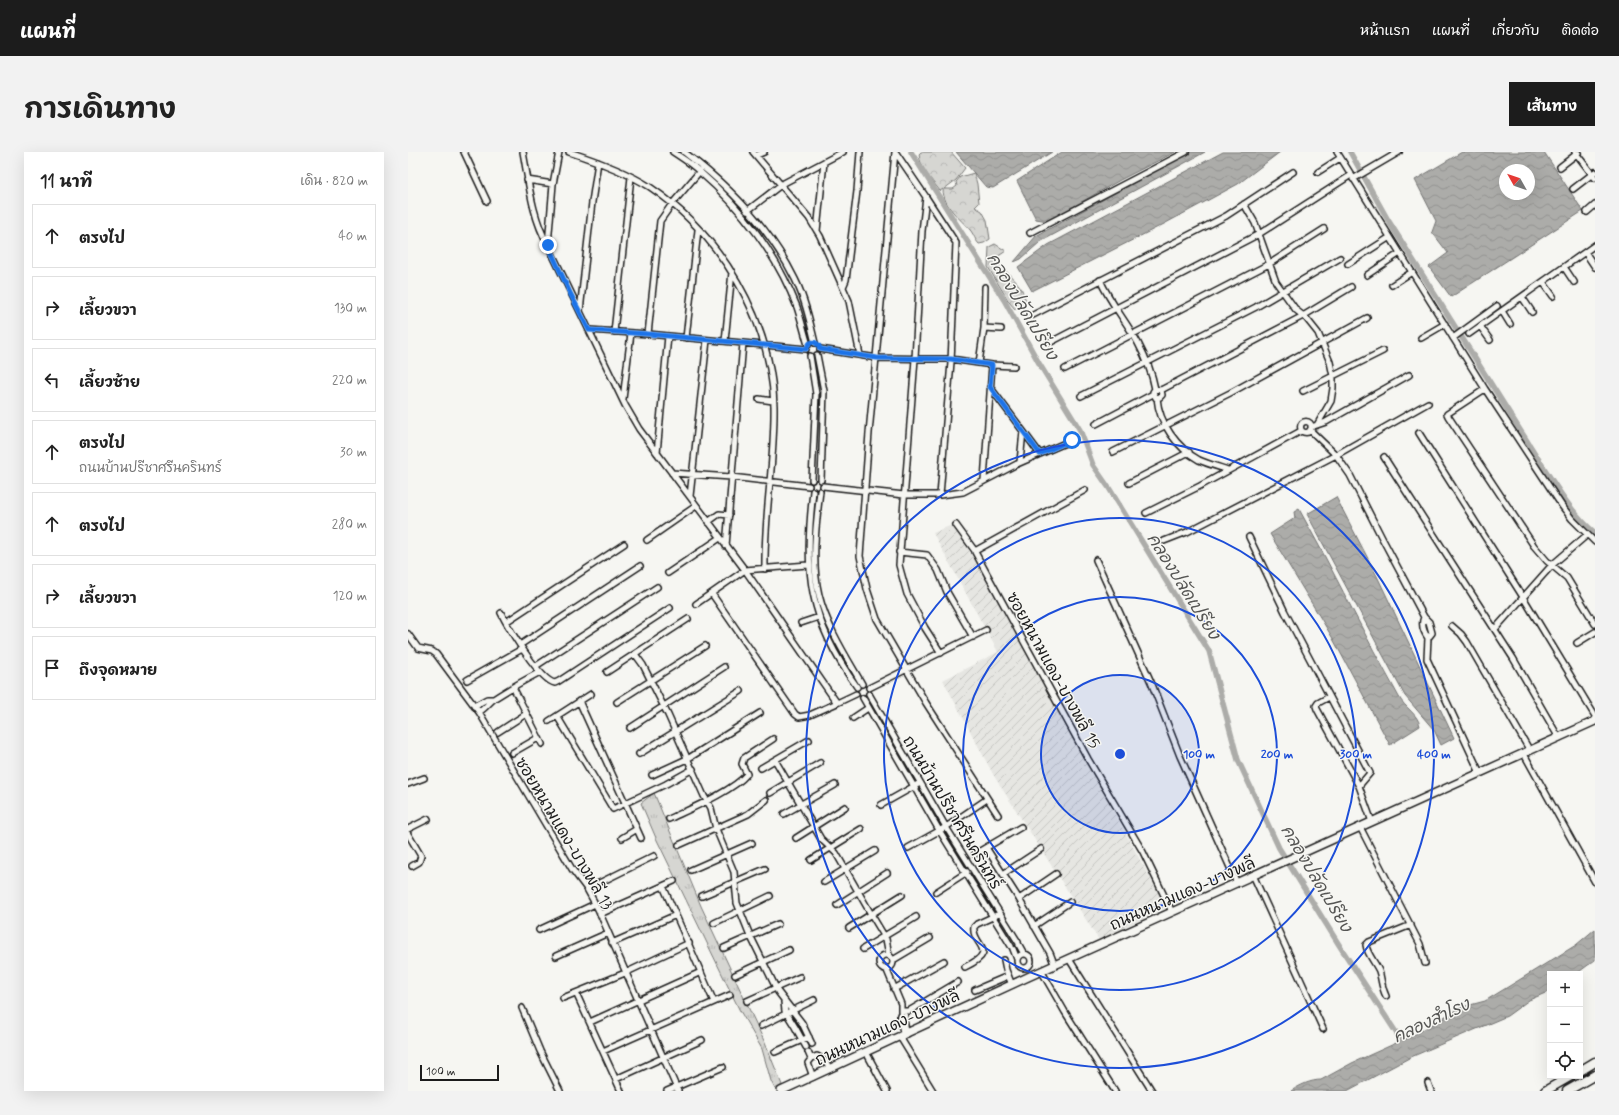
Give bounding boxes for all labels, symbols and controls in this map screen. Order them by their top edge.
text: แผนที่ [20,20,76,45]
text: หน้าแรก [1360,22,1410,40]
text: แผนที่ [1432,22,1470,40]
text: เกี่ยวกับ [1492,22,1539,40]
text: ติดต่อ [1561,22,1599,40]
button: เส้นทาง [1509,82,1595,126]
text: การเดินทาง [24,92,176,129]
north arrow [1499,164,1535,200]
text: 11 นาที [40,171,92,193]
text: เดิน · 820 m [300,173,368,190]
icon: ahead [41,225,63,247]
text: 40 m [338,228,367,245]
text: ตรงไป [79,229,125,249]
route end [539,236,557,254]
water label: คลองปลัดเปรียง [981,249,1063,365]
icon: right [41,297,63,319]
text: 130 m [334,300,367,317]
text: เลี้ยวขวา [79,301,137,321]
icon: left [41,369,63,391]
text: 220 m [332,372,367,389]
text: เลี้ยวซ้าย [79,373,140,393]
route start [1063,431,1081,449]
text: ตรงไป [79,434,125,454]
icon: ahead [41,441,63,463]
text: 30 m [340,444,367,461]
text: ถนนบ้านปรีชาศรีนครินทร์ [79,460,222,477]
icon: ahead [41,513,63,535]
text: 280 m [332,516,367,533]
text: ตรงไป [79,517,125,537]
water label: คลองปลัดเปรียง [1142,529,1225,645]
icon: right [41,585,63,607]
text: 120 m [333,588,367,605]
street label: ซอยหนามแดง-บางพลี 15 [1001,588,1105,753]
text: เลี้ยวขวา [79,589,137,609]
icon: arrive [41,657,63,679]
text: ถึงจุดหมาย [79,661,157,681]
street label: ถนนบ้านปรีชาศรีนครินทร์ [897,731,1008,894]
centre of rings [1113,747,1127,761]
text: 100 m [1183,747,1216,763]
text: 200 m [1261,747,1294,763]
text: 300 m [1340,747,1373,763]
text: 400 m [1417,747,1451,763]
street label: ซอยหนามแดง-บางพลี 13 [510,753,619,914]
water label: คลองปลัดเปรียง [1275,821,1357,937]
street label: ถนนหนามแดง-บางพลี [1106,852,1259,936]
map controls [1547,971,1583,1079]
button: + [1547,971,1583,1007]
street label: ถนนหนามแดง-บางพลี [812,985,963,1071]
water label: คลองสำโรง [1389,992,1475,1048]
button: − [1547,1007,1583,1043]
button: locate [1547,1043,1583,1079]
scale bar [420,1063,499,1082]
text: 100 m [426,1065,456,1079]

